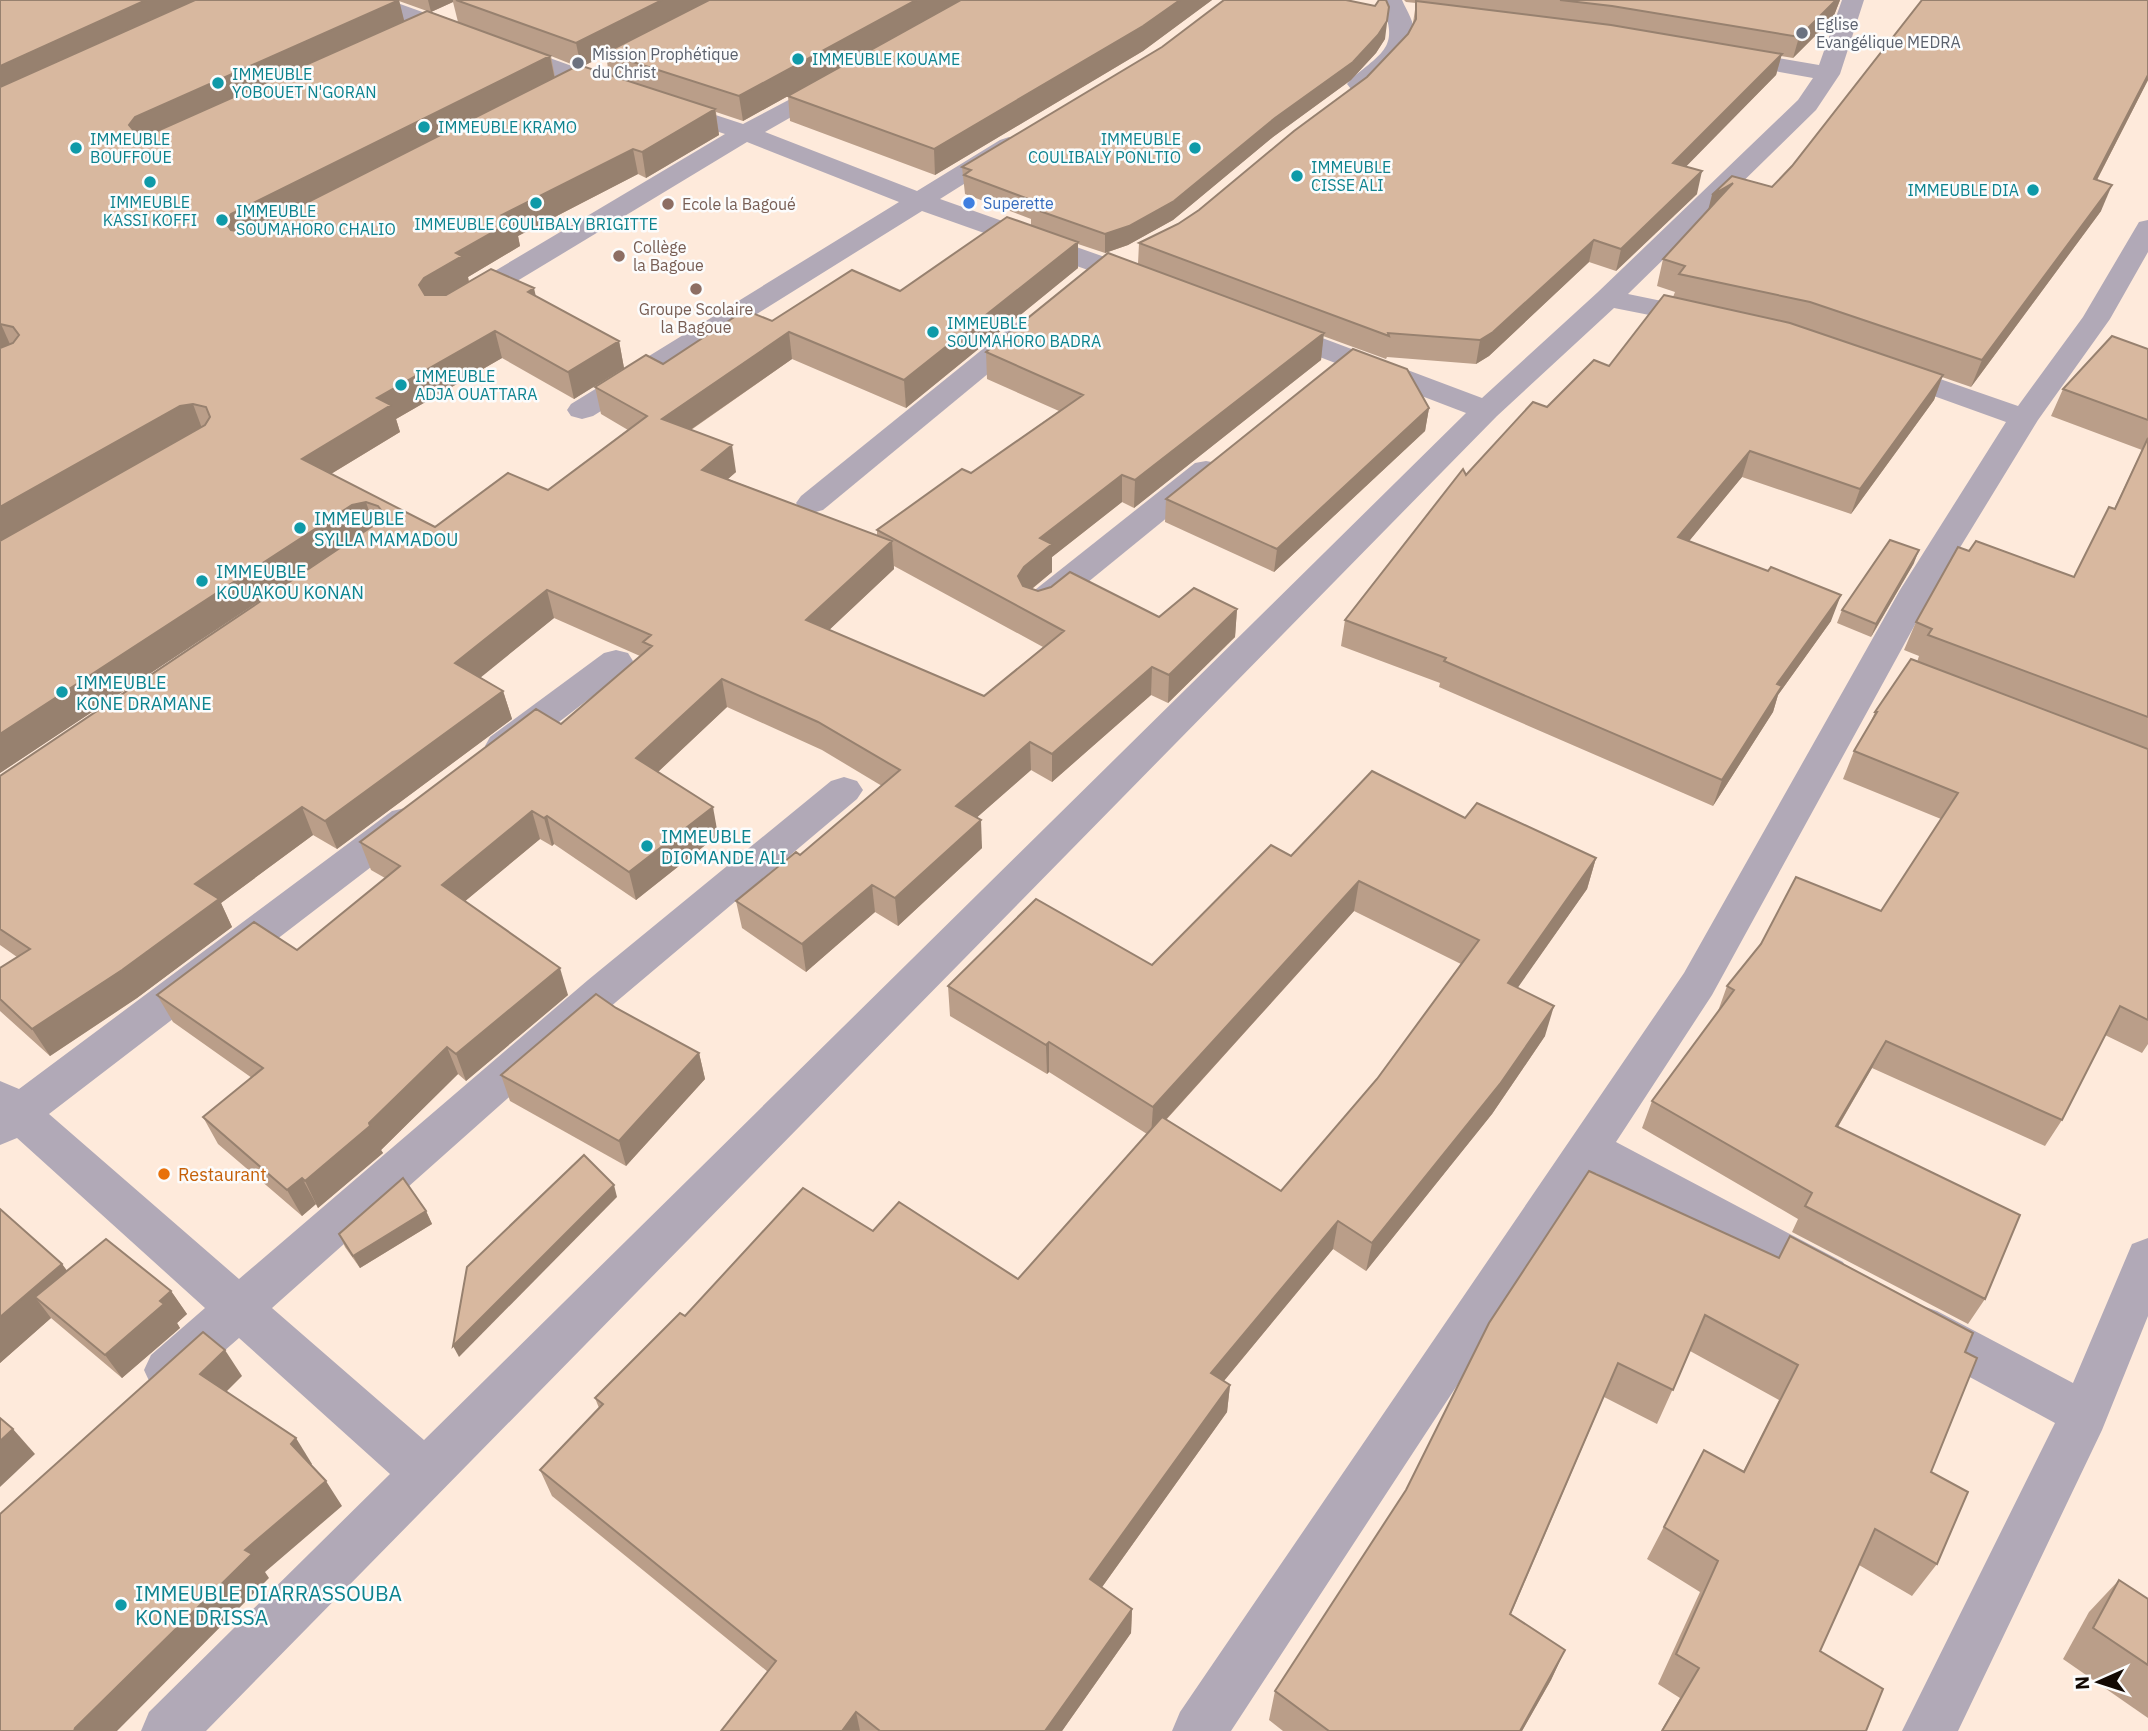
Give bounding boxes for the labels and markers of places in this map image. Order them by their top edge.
place label: Eglise Evangélique MEDRA [1816,14,1961,52]
marker: Eglise Evangélique MEDRA [1794,25,1810,41]
place label: Mission Prophétique du Christ [592,44,739,82]
place label: IMMEUBLE KOUAME [812,49,960,69]
marker: IMMEUBLE KOUAME [790,51,806,67]
marker: Mission Prophétique du Christ [570,55,586,71]
place label: IMMEUBLE YOBOUET N'GORAN [232,64,377,102]
marker: IMMEUBLE YOBOUET N'GORAN [210,75,226,91]
place label: IMMEUBLE KRAMO [438,117,577,137]
marker: IMMEUBLE KRAMO [416,119,432,135]
place label: IMMEUBLE BOUFFOUE [90,129,172,167]
place label: IMMEUBLE COULIBALY PONLTIO [1028,129,1181,167]
marker: IMMEUBLE BOUFFOUE [68,140,84,156]
marker: IMMEUBLE COULIBALY PONLTIO [1187,140,1203,156]
place label: IMMEUBLE CISSE ALI [1311,157,1391,195]
marker: IMMEUBLE CISSE ALI [1289,168,1305,184]
marker: IMMEUBLE KASSI KOFFI [142,174,158,190]
place label: IMMEUBLE DIA [1907,180,2019,200]
marker: IMMEUBLE DIA [2025,182,2041,198]
place label: IMMEUBLE KASSI KOFFI [103,192,197,230]
place label: Superette [983,193,1054,213]
place label: Ecole la Bagoué [682,194,796,214]
marker: IMMEUBLE COULIBALY BRIGITTE [528,195,544,211]
marker: Superette [961,195,977,211]
marker: Ecole la Bagoué [660,196,676,212]
place label: IMMEUBLE SOUMAHORO CHALIO [236,201,396,239]
marker: IMMEUBLE SOUMAHORO CHALIO [214,212,230,228]
place label: IMMEUBLE COULIBALY BRIGITTE [414,214,658,234]
place label: Collège la Bagoue [633,237,704,275]
marker: Collège la Bagoue [611,248,627,264]
marker: Groupe Scolaire la Bagoue [688,281,704,297]
place label: Groupe Scolaire la Bagoue [639,299,753,337]
place label: IMMEUBLE SOUMAHORO BADRA [947,313,1101,351]
marker: IMMEUBLE SOUMAHORO BADRA [925,324,941,340]
place label: IMMEUBLE ADJA OUATTARA [415,366,537,404]
marker: IMMEUBLE ADJA OUATTARA [393,377,409,393]
place label: IMMEUBLE SYLLA MAMADOU [314,507,458,551]
marker: IMMEUBLE SYLLA MAMADOU [292,520,308,536]
place label: IMMEUBLE KOUAKOU KONAN [216,560,364,604]
marker: IMMEUBLE KOUAKOU KONAN [194,573,210,589]
place label: IMMEUBLE KONE DRAMANE [76,671,212,715]
marker: IMMEUBLE KONE DRAMANE [54,684,70,700]
place label: IMMEUBLE DIOMANDE ALI [661,825,786,869]
marker: IMMEUBLE DIOMANDE ALI [639,838,655,854]
place label: Restaurant [178,1163,267,1186]
marker: Restaurant [156,1166,172,1182]
place label: IMMEUBLE DIARRASSOUBA KONE DRISSA [135,1579,402,1631]
marker: IMMEUBLE DIARRASSOUBA KONE DRISSA [113,1597,129,1613]

